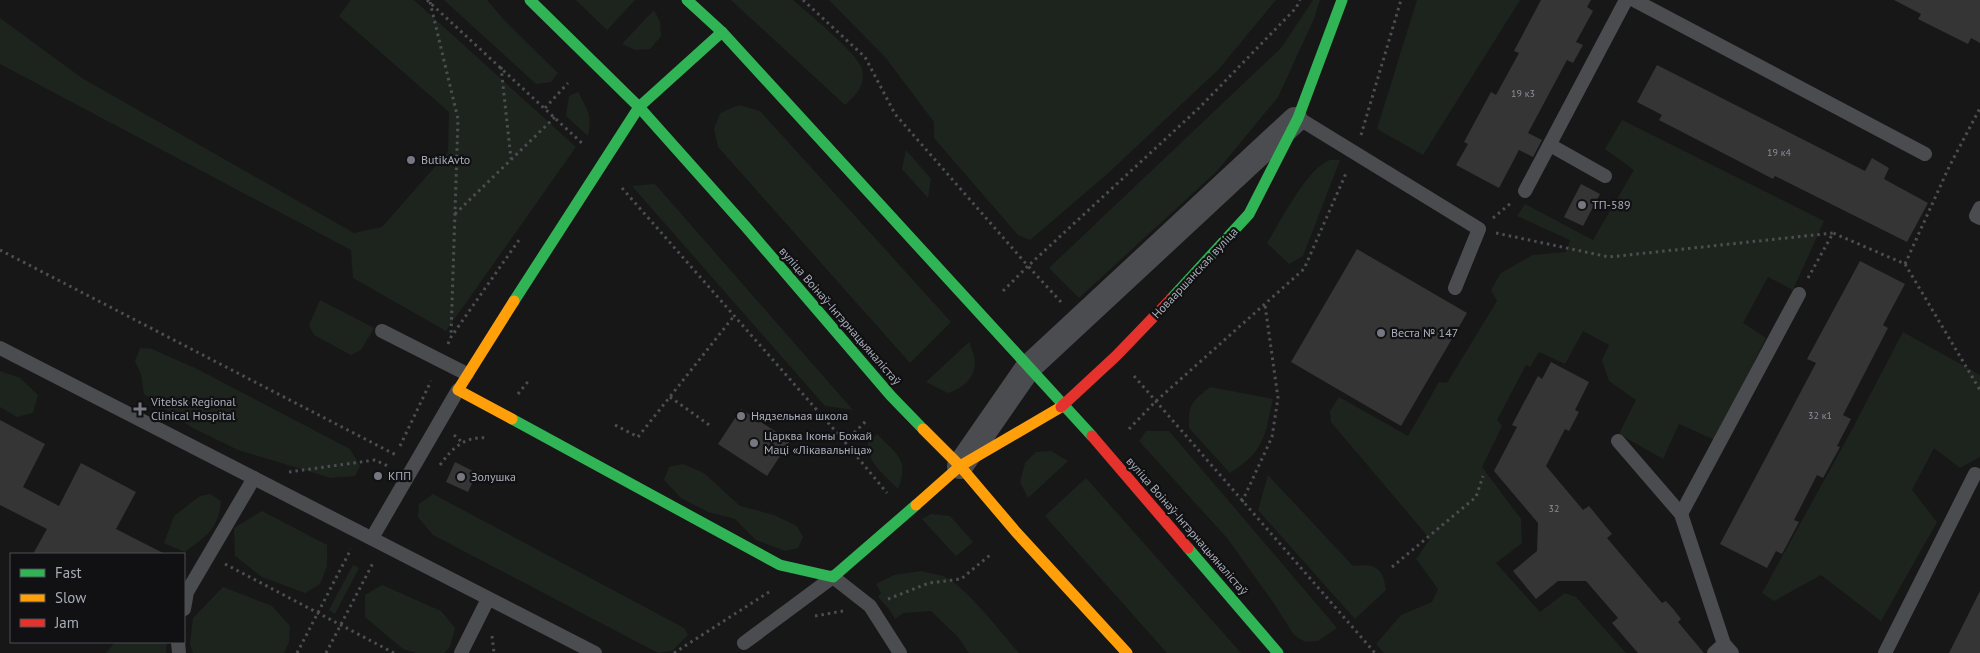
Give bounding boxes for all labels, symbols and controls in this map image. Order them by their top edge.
house number: 19 к3 [1511,87,1535,100]
house number: 19 к4 [1767,146,1791,159]
place label: ButikAvto [421,152,470,167]
marker: ButikAvto [405,154,417,166]
place label: ТП-589 [1592,197,1631,212]
marker: ТП-589 [1576,199,1588,211]
street label: Новааршанская вуліца [1148,224,1241,321]
street label: вуліца Воінаў-Інтэрнацыяналістаў [776,244,905,388]
place label: Веста № 147 [1391,325,1458,340]
marker: Веста № 147 [1375,327,1387,339]
place label: Vitebsk Regional Clinical Hospital [150,394,236,423]
marker: Vitebsk Regional Clinical Hospital [133,402,147,416]
place label: Нядзельная школа [751,408,848,423]
house number: 32 к1 [1808,409,1832,422]
marker: Нядзельная школа [735,410,747,422]
place label: Царква Іконы Божай Маці «Лікавальніца» [764,428,872,457]
marker: Царква Іконы Божай Маці «Лікавальніца» [748,437,760,449]
street label: вуліца Воінаў-Інтэрнацыяналістаў [1123,454,1252,598]
place label: КПП [388,468,411,483]
place label: Золушка [471,469,516,484]
marker: КПП [372,470,384,482]
marker: Золушка [455,471,467,483]
house number: 32 [1549,502,1559,515]
legend [10,553,185,643]
text: Fast [55,563,82,582]
text: Slow [55,588,86,607]
text: Jam [54,613,79,632]

